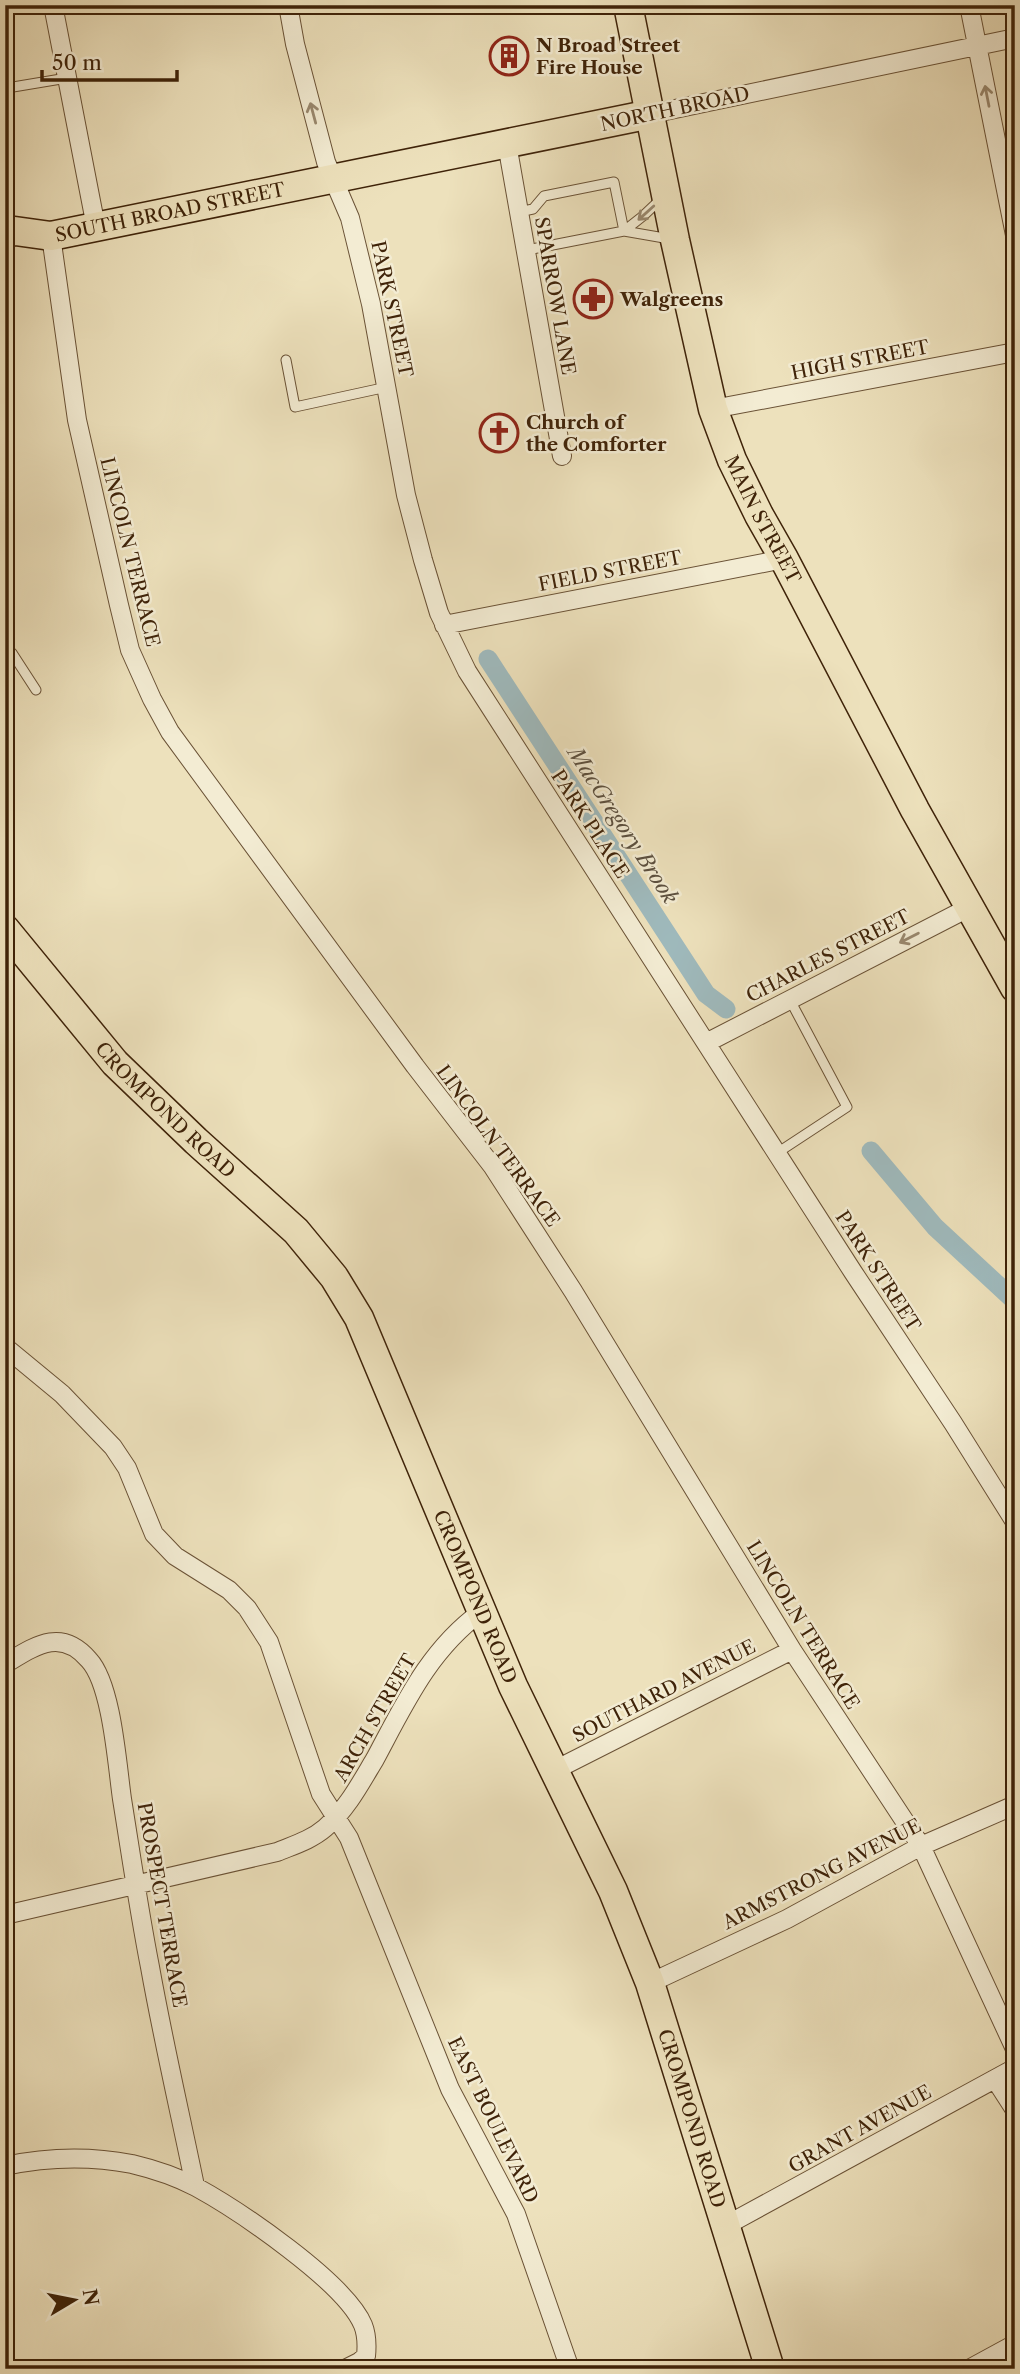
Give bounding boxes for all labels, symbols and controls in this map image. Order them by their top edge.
place label: N Broad Street Fire House [536,34,681,79]
building icon: N Broad Street Fire House [488,35,530,77]
scale bar [42,38,177,82]
text: 50 m [52,50,102,75]
street label: NORTH BROAD [598,82,752,136]
one-way arrow [980,85,994,108]
one-way arrow [306,102,319,125]
street label: SOUTH BROAD STREET [53,177,288,246]
one-way arrow [637,205,655,221]
street label: SPARROW LANE [530,215,580,377]
street label: PARK STREET [366,239,418,380]
pharmacy icon: Walgreens [572,278,614,320]
place label: Walgreens [619,288,724,311]
street label: HIGH STREET [789,335,932,385]
place label: Church of the Comforter [526,411,667,456]
church icon: Church of the Comforter [478,412,520,454]
street label: MAIN STREET [720,451,806,588]
street label: LINCOLN TERRACE [95,455,165,649]
street label: FIELD STREET [536,546,684,596]
water label: MacGregory Brook [561,739,683,908]
street label: PARK PLACE [546,765,634,883]
street label: CHARLES STREET [742,904,914,1007]
one-way arrow [899,932,920,945]
street label: CROMPOND ROAD [91,1037,240,1182]
street label: LINCOLN TERRACE [432,1061,564,1231]
street label: PARK STREET [831,1207,926,1336]
street label: CROMPOND ROAD [429,1506,522,1687]
street label: LINCOLN TERRACE [742,1536,864,1714]
street label: SOUTHARD AVENUE [568,1635,760,1747]
street label: ARCH STREET [329,1649,421,1787]
street label: PROSPECT TERRACE [133,1801,191,2009]
street label: ARMSTRONG AVENUE [718,1814,925,1935]
street label: CROMPOND ROAD [654,2026,731,2211]
street label: EAST BOULEVARD [443,2033,543,2207]
street label: GRANT AVENUE [785,2080,935,2178]
north arrow [38,2266,108,2336]
text: N [77,2287,103,2307]

